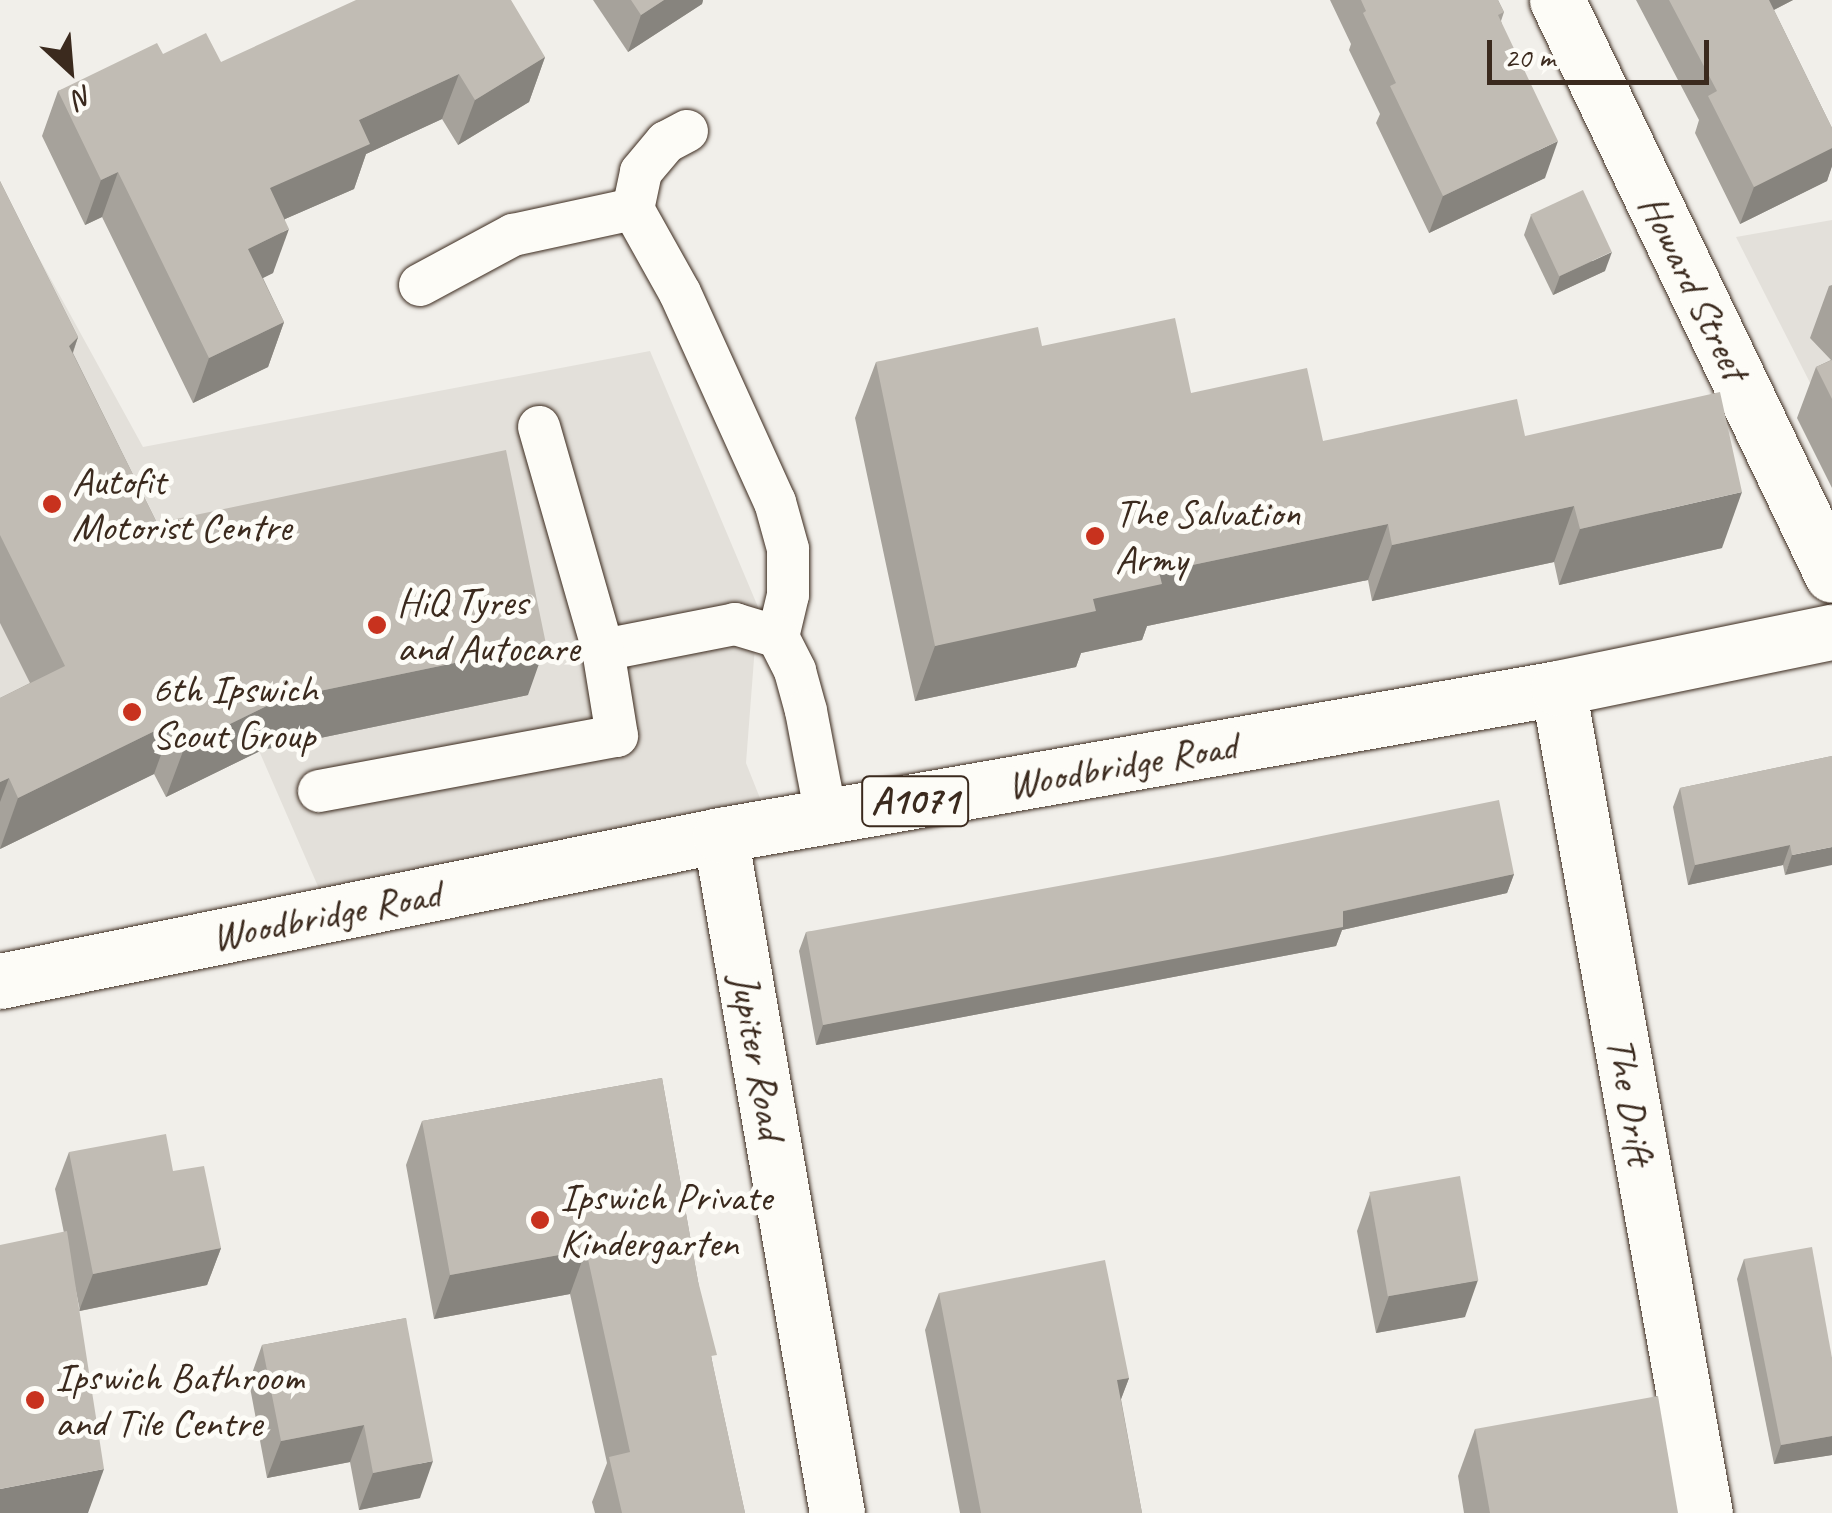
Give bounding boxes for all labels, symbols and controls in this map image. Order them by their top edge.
north arrow [20,20,120,120]
scale bar [1492,20,1714,82]
text: 20 m [1504,38,1555,76]
text: N [68,78,99,117]
street label: Howard Street [1629,187,1759,387]
place label: Autofit Motorist Centre [72,457,291,551]
place label: The Salvation Army [1115,489,1301,583]
marker: Autofit Motorist Centre [41,493,63,515]
marker: The Salvation Army [1084,525,1106,547]
place label: HiQ Tyres and Autocare [397,578,578,672]
marker: HiQ Tyres and Autocare [366,614,388,636]
place label: 6th Ipswich Scout Group [152,665,317,759]
marker: 6th Ipswich Scout Group [121,701,143,723]
street label: Woodbridge Road [1004,721,1240,809]
road number: A1071 [860,768,970,834]
street label: Woodbridge Road [208,869,444,961]
street label: Jupiter Road [720,970,796,1142]
street label: The Drift [1596,1033,1666,1169]
place label: Ipswich Private Kindergarten [560,1173,772,1267]
marker: Ipswich Private Kindergarten [529,1209,551,1231]
place label: Ipswich Bathroom and Tile Centre [55,1353,305,1447]
marker: Ipswich Bathroom and Tile Centre [24,1389,46,1411]

